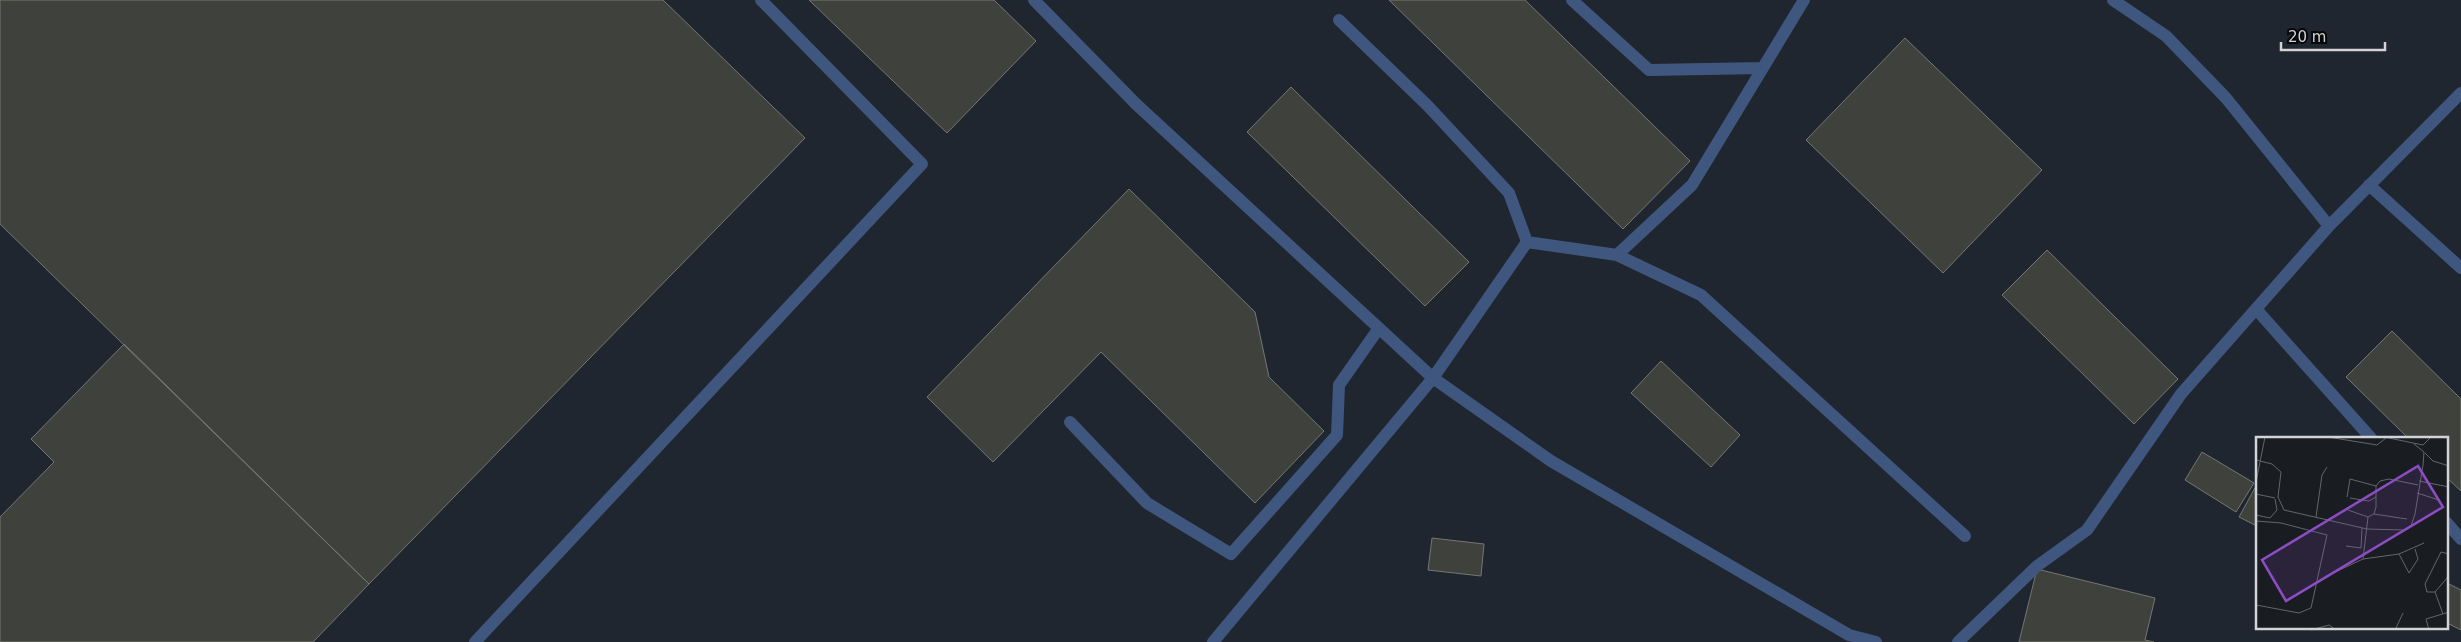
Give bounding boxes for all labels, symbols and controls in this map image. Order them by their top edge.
scale bar [2281,20,2385,52]
text: 20 m [2288,28,2326,46]
inset map [2256,437,2448,630]

